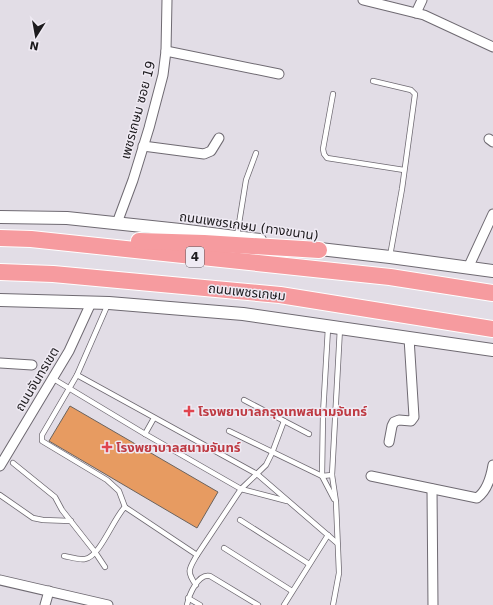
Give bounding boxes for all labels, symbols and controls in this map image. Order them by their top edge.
north arrow [16,16,56,56]
text: N [28,38,40,53]
street label: เพชรเกษม ซอย 19 [118,59,158,161]
street label: ถนนเพชรเกษม (ทางขนาน) [178,209,320,243]
road number: 4 [186,247,204,267]
street label: ถนนเพชรเกษม [208,280,286,304]
street label: ถนนจันทรเขต [12,344,62,414]
place label: โรงพยาบาลกรุงเทพสนามจันทร์ [198,404,367,419]
marker: โรงพยาบาลกรุงเทพสนามจันทร์ [183,405,195,417]
place label: โรงพยาบาลสนามจันทร์ [116,440,241,455]
marker: โรงพยาบาลสนามจันทร์ [101,441,113,453]

